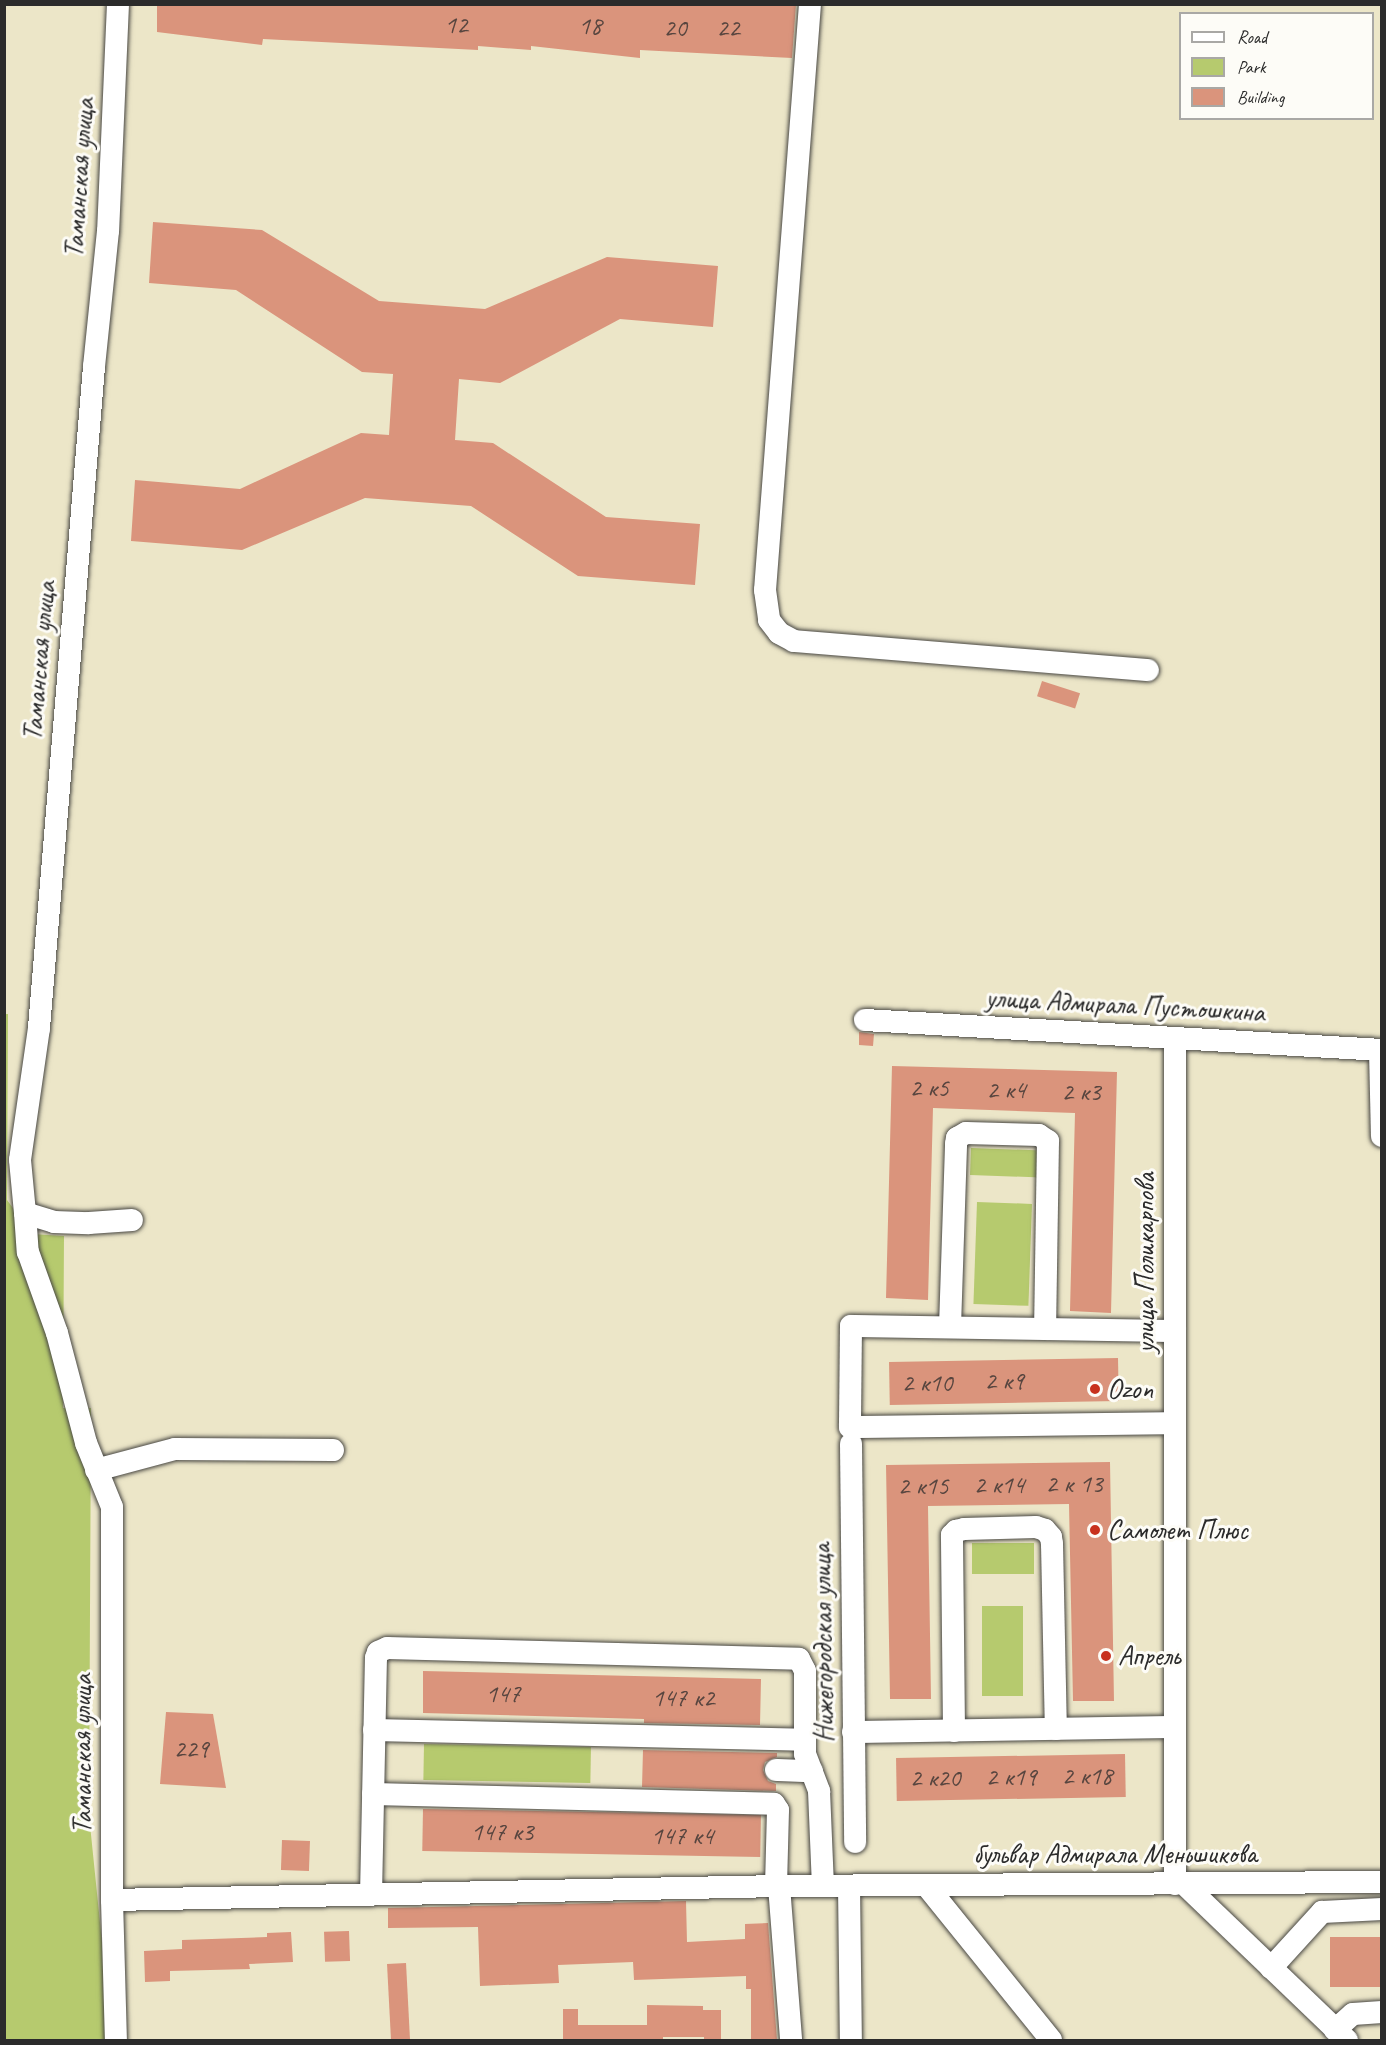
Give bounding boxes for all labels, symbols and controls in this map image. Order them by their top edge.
house number: 12 [444,9,468,41]
house number: 18 [578,10,602,42]
house number: 20 [663,12,687,44]
house number: 22 [716,12,740,44]
legend [1179,12,1374,120]
text: Road [1237,26,1267,48]
text: Park [1237,56,1266,78]
text: Building [1237,86,1284,108]
street label: Таманская улица [57,96,101,260]
street label: Таманская улица [15,579,63,743]
street label: улица Адмирала Пустошкина [983,981,1267,1029]
house number: 2 к5 [909,1072,949,1104]
house number: 2 к4 [986,1074,1026,1106]
house number: 2 к3 [1061,1076,1101,1108]
street label: улица Поликарпова [1128,1172,1162,1354]
house number: 2 к9 [984,1365,1024,1397]
house number: 2 к10 [902,1367,952,1399]
place label: Ozon [1107,1372,1153,1406]
marker: Ozon [1088,1382,1102,1396]
house number: 2 к 13 [1045,1468,1103,1500]
house number: 2 к14 [974,1469,1024,1501]
house number: 2 к15 [898,1470,948,1502]
place label: Самолет Плюс [1107,1513,1248,1547]
marker: Самолет Плюс [1088,1523,1102,1537]
street label: Нижегородская улица [804,1543,842,1743]
place label: Апрель [1118,1639,1181,1673]
marker: Апрель [1099,1649,1113,1663]
street label: Таманская улица [65,1673,99,1835]
house number: 147 [485,1678,521,1710]
house number: 147 к2 [652,1682,714,1714]
house number: 229 [173,1733,209,1765]
house number: 2 к18 [1062,1760,1112,1792]
house number: 2 к19 [986,1761,1036,1793]
house number: 2 к20 [910,1762,960,1794]
house number: 147 к3 [471,1816,533,1848]
house number: 147 к4 [651,1820,713,1852]
street label: бульвар Адмирала Меньшикова [971,1837,1259,1871]

